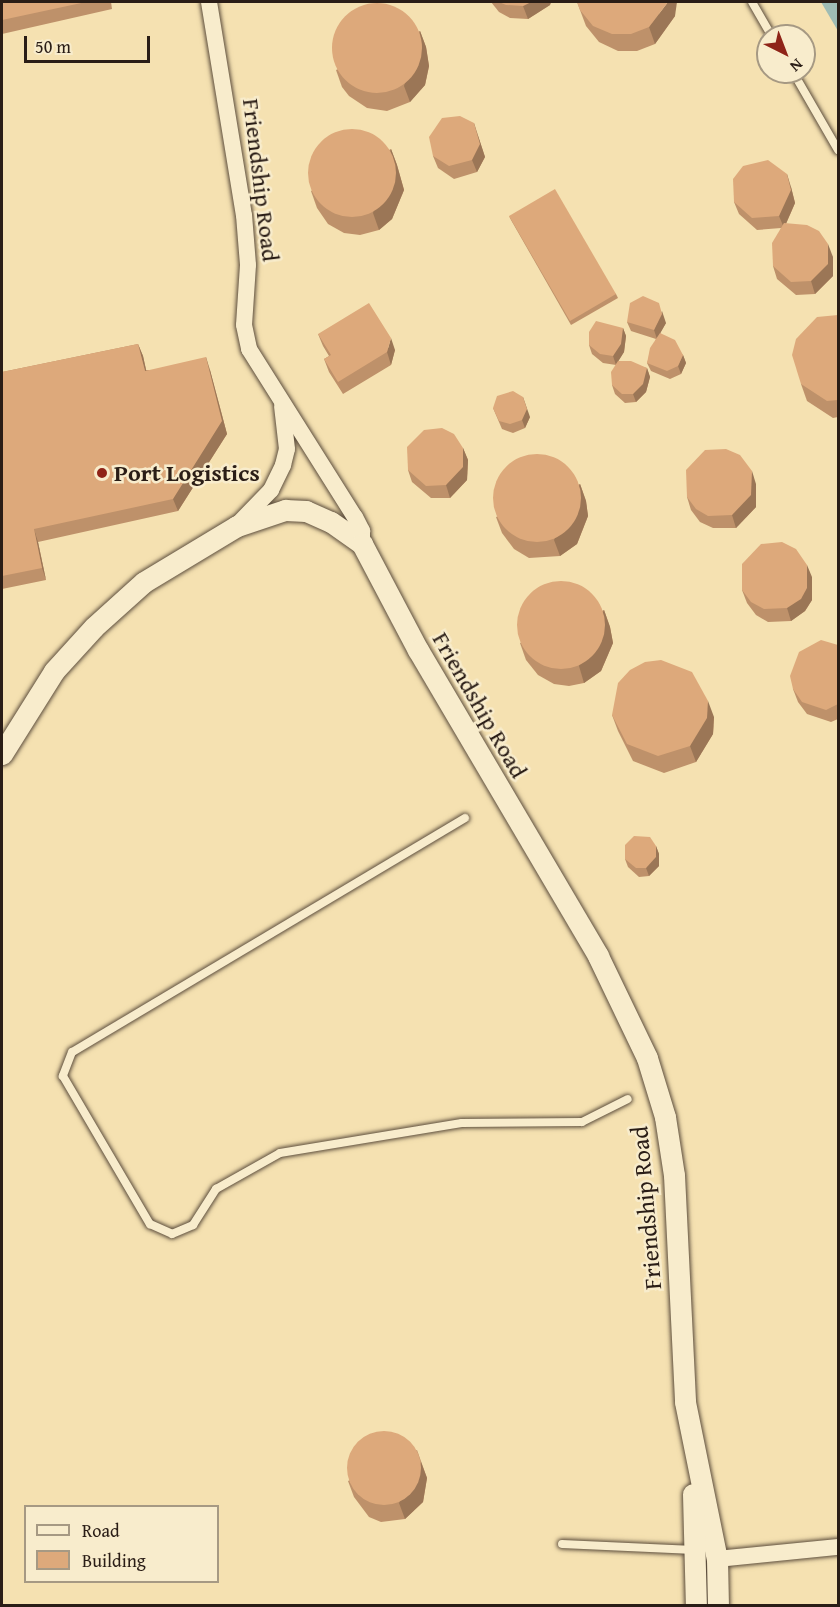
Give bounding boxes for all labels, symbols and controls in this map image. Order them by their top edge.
scale bar [27,24,153,62]
north arrow [756,24,816,84]
text: 50 m [35,33,71,60]
text: N [785,53,809,78]
street label: Friendship Road [237,97,285,263]
place label: Port Logistics [114,459,260,487]
marker: Port Logistics [95,466,109,480]
street label: Friendship Road [427,627,533,783]
street label: Friendship Road [625,1125,667,1291]
legend [24,1505,219,1583]
text: Road [82,1517,120,1544]
text: Building [82,1547,146,1574]

